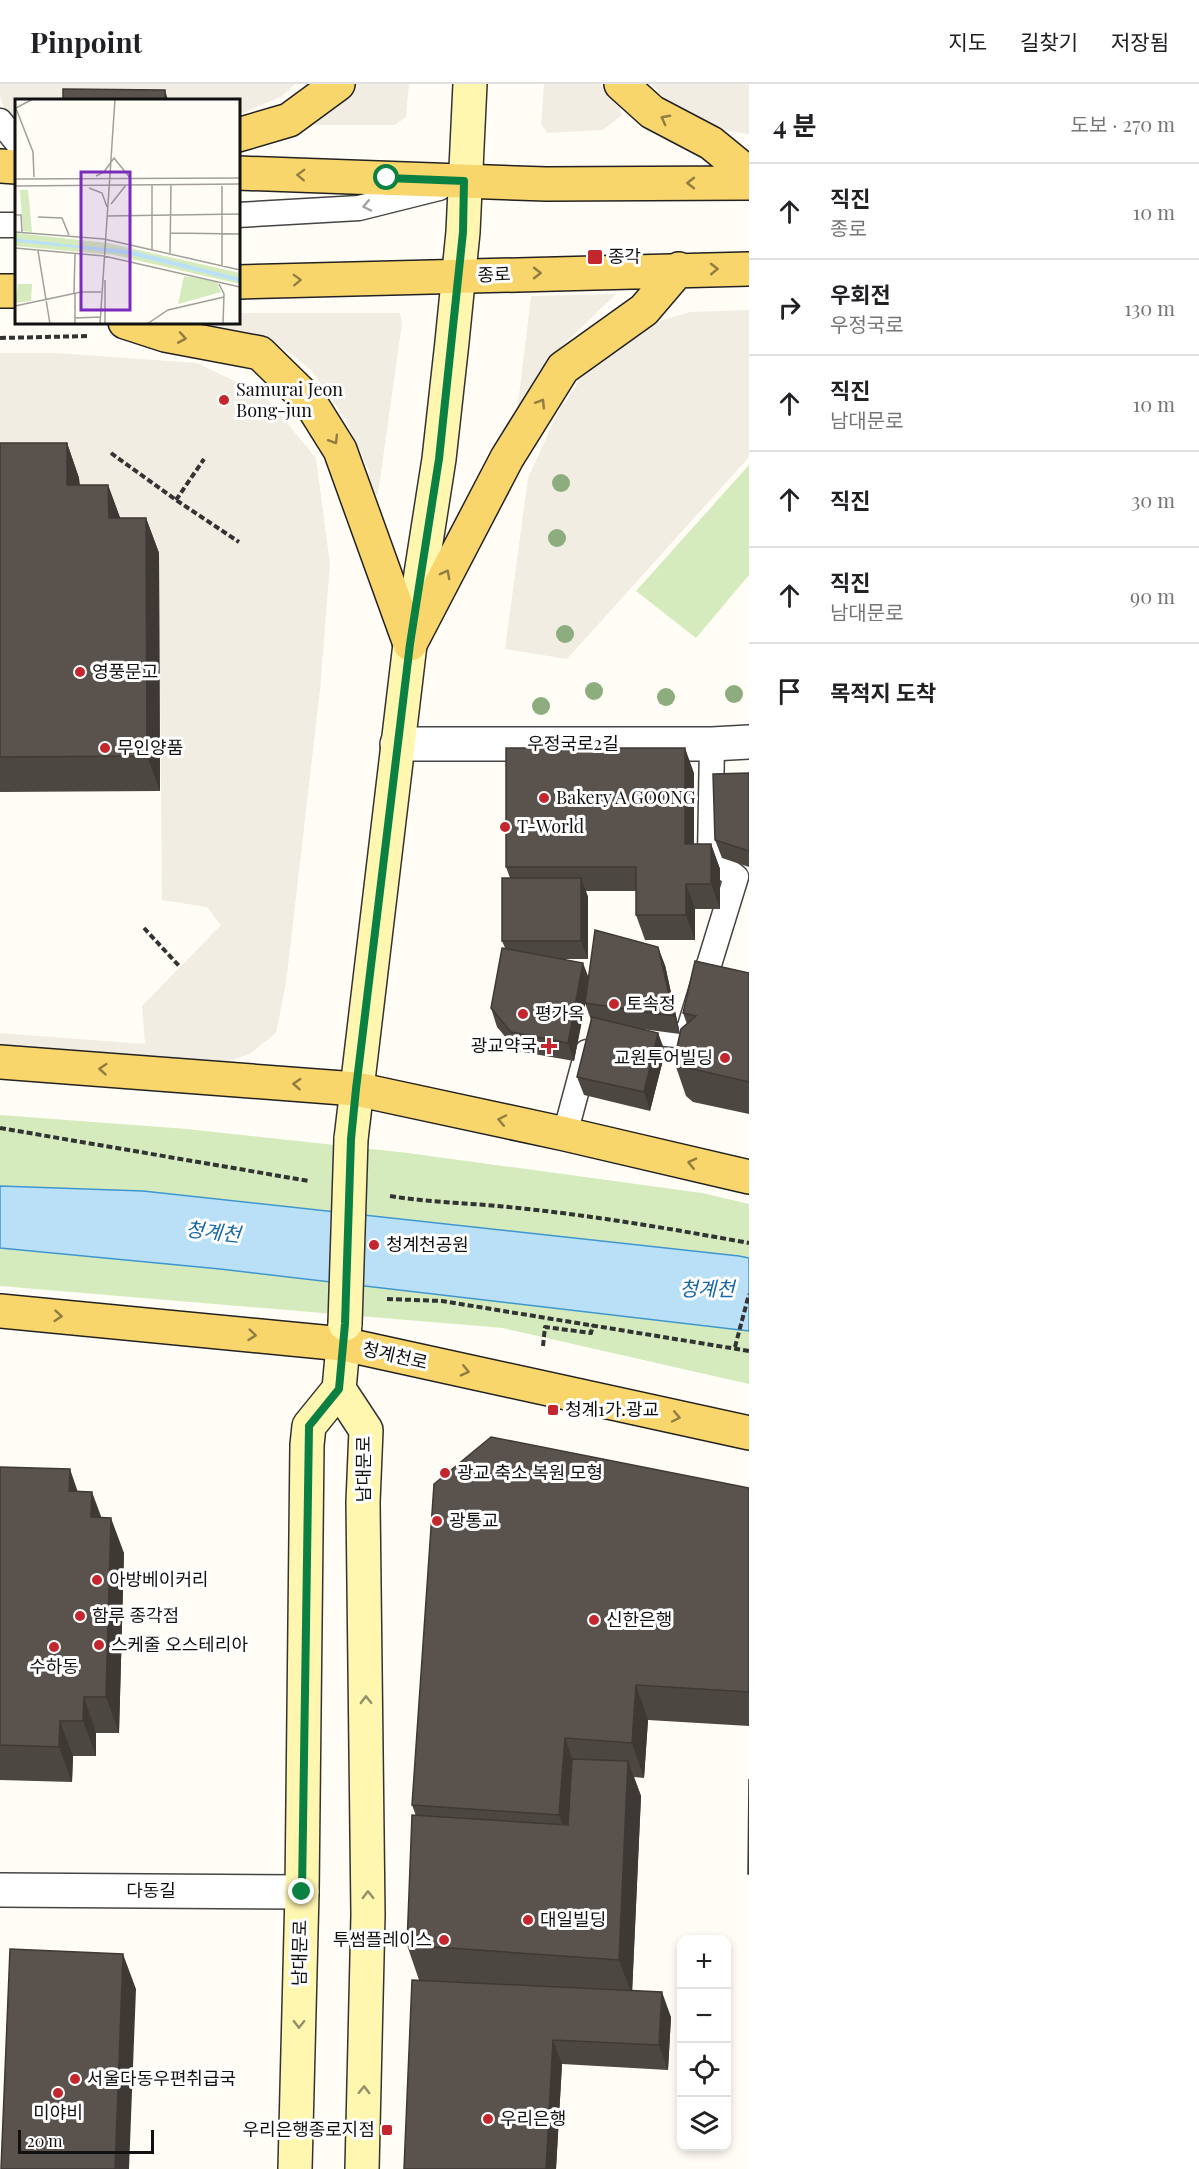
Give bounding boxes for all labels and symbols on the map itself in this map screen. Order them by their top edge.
inset map [15,99,240,324]
one-way arrow [661,115,671,126]
route start [373,164,399,190]
one-way arrow [297,169,306,181]
one-way arrow [686,177,695,189]
one-way arrow [362,198,372,211]
place label: 종각 [608,244,641,268]
marker: 종각 [586,248,604,266]
street label: 종로 [477,261,511,287]
one-way arrow [710,263,719,275]
one-way arrow [533,267,542,279]
one-way arrow [292,274,301,287]
one-way arrow [176,331,186,344]
place label: Samurai Jeon Bong-jun [236,377,343,422]
marker: Samurai Jeon Bong-jun [217,393,231,407]
one-way arrow [533,399,545,409]
one-way arrow [326,434,338,444]
one-way arrow [439,569,451,580]
place label: 영풍문고 [92,659,158,683]
marker: 영풍문고 [73,665,87,679]
street label: 우정국로2길 [527,731,619,755]
place label: 무인양품 [117,735,183,759]
marker: 무인양품 [98,741,112,755]
place label: Bakery A GOONG [556,785,696,809]
marker: Bakery A GOONG [537,791,551,805]
place label: T-World [517,814,585,838]
marker: T-World [498,820,512,834]
place label: 토속정 [626,991,676,1015]
marker: 토속정 [607,997,621,1011]
place label: 평가옥 [535,1001,585,1025]
marker: 평가옥 [516,1007,530,1021]
place label: 광교약국 [471,1033,537,1057]
marker: 광교약국 [542,1039,556,1053]
place label: 교원투어빌딩 [614,1045,713,1069]
marker: 교원투어빌딩 [718,1051,732,1065]
one-way arrow [98,1063,107,1076]
one-way arrow [293,1078,302,1091]
one-way arrow [497,1114,507,1127]
one-way arrow [687,1158,697,1171]
water label: 청계천 [184,1214,245,1247]
place label: 청계천공원 [386,1232,469,1256]
marker: 청계천공원 [367,1238,381,1252]
water label: 청계천 [679,1274,737,1301]
one-way arrow [54,1309,63,1322]
one-way arrow [248,1328,257,1341]
street label: 청계천로 [360,1336,430,1374]
one-way arrow [460,1364,470,1377]
place label: 청계1가.광교 [565,1397,659,1421]
marker: 청계1가.광교 [546,1403,560,1417]
one-way arrow [671,1410,681,1423]
street label: 남대문로 [351,1436,375,1502]
place label: 광교 축소 복원 모형 [457,1460,603,1484]
marker: 광교 축소 복원 모형 [438,1466,452,1480]
place label: 광통교 [449,1508,499,1532]
marker: 광통교 [430,1514,444,1528]
place label: 아방베이커리 [109,1567,208,1591]
marker: 아방베이커리 [90,1573,104,1587]
place label: 함루 종각점 [92,1603,179,1627]
place label: 신한은행 [606,1607,672,1631]
marker: 함루 종각점 [73,1609,87,1623]
marker: 신한은행 [587,1613,601,1627]
place label: 스케줄 오스테리아 [111,1632,248,1656]
marker: 스케줄 오스테리아 [92,1638,106,1652]
marker: 수하동 [47,1640,61,1654]
place label: 수하동 [29,1654,79,1678]
one-way arrow [360,1695,372,1704]
street label: 다동길 [126,1878,176,1902]
route end [288,1878,314,1904]
one-way arrow [362,1890,374,1899]
place label: 대일빌딩 [540,1907,606,1931]
marker: 대일빌딩 [521,1913,535,1927]
street label: 남대문로 [286,1920,312,1986]
place label: 투썸플레이스 [333,1927,432,1951]
marker: 투썸플레이스 [437,1933,451,1947]
one-way arrow [292,2020,305,2029]
place label: 서울다동우편취급국 [87,2066,236,2090]
marker: 서울다동우편취급국 [68,2072,82,2086]
one-way arrow [358,2085,370,2094]
marker: 미야비 [51,2086,65,2100]
place label: 미야비 [33,2100,83,2124]
place label: 우리은행 [500,2106,566,2130]
marker: 우리은행 [481,2112,495,2126]
place label: 우리은행종로지점 [243,2117,375,2141]
marker: 우리은행종로지점 [380,2123,394,2137]
scale bar [18,2127,154,2154]

